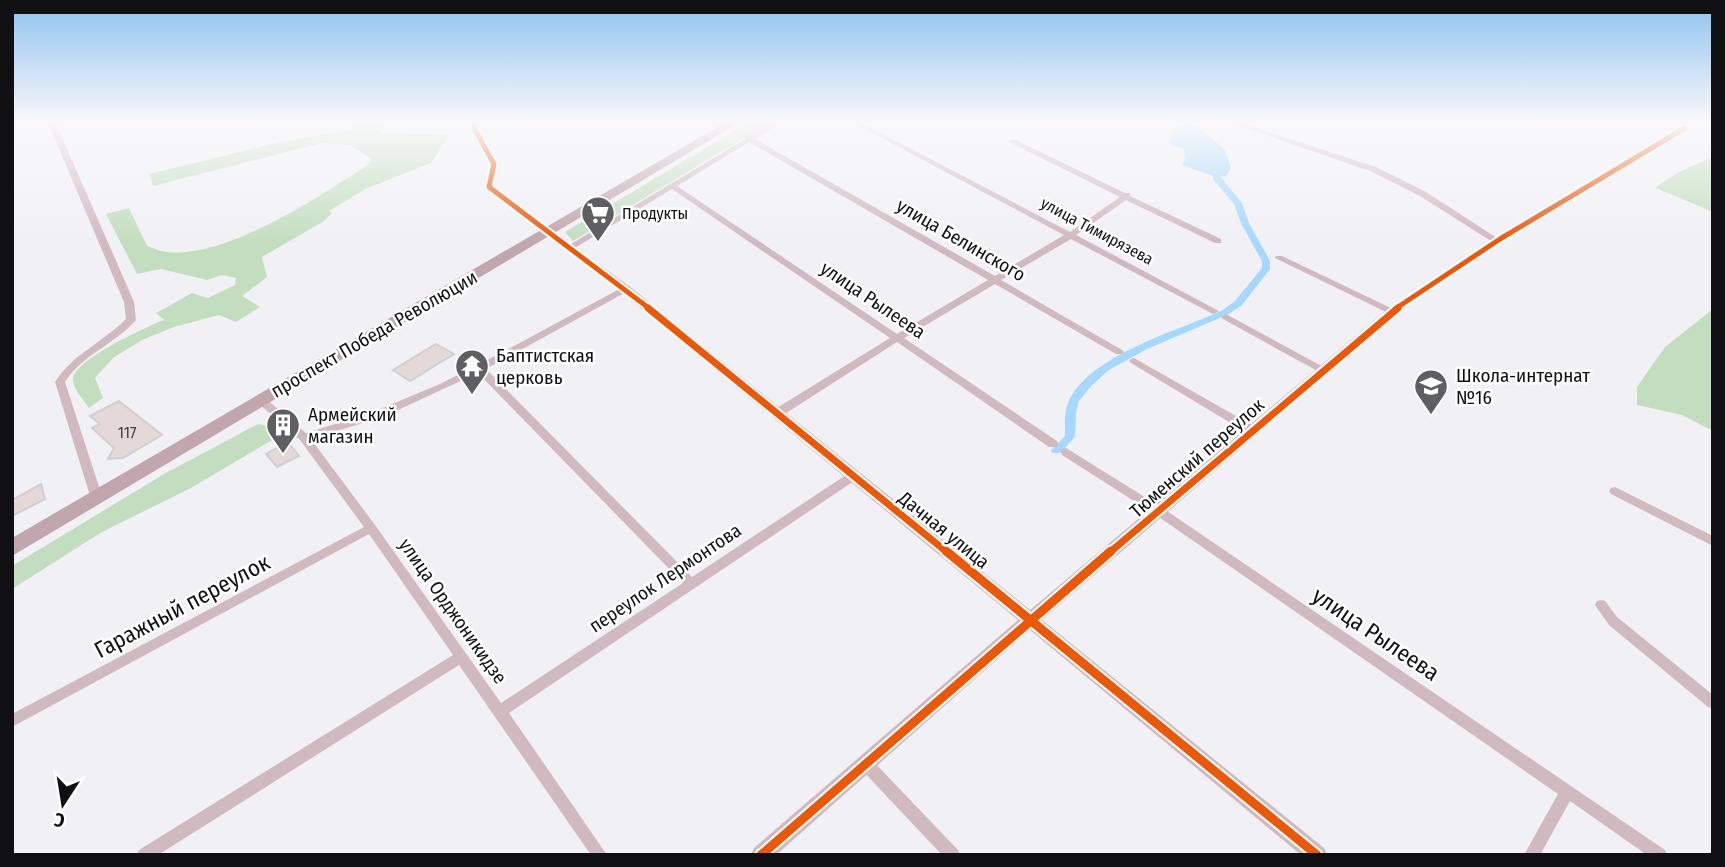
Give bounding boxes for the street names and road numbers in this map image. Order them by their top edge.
street label: улица Тимирязева [1038,193,1157,269]
street label: улица Белинского [892,194,1030,286]
street label: улица Рылеева [816,257,930,343]
street label: проспект Победа Революции [267,265,481,403]
street label: Тюменский переулок [1125,393,1269,523]
street label: Дачная улица [893,486,994,574]
street label: переулок Лермонтова [585,519,745,637]
street label: улица Орджоникидзе [394,534,512,688]
street label: Гаражный переулок [89,548,275,664]
street label: улица Рылеева [1307,581,1445,687]

